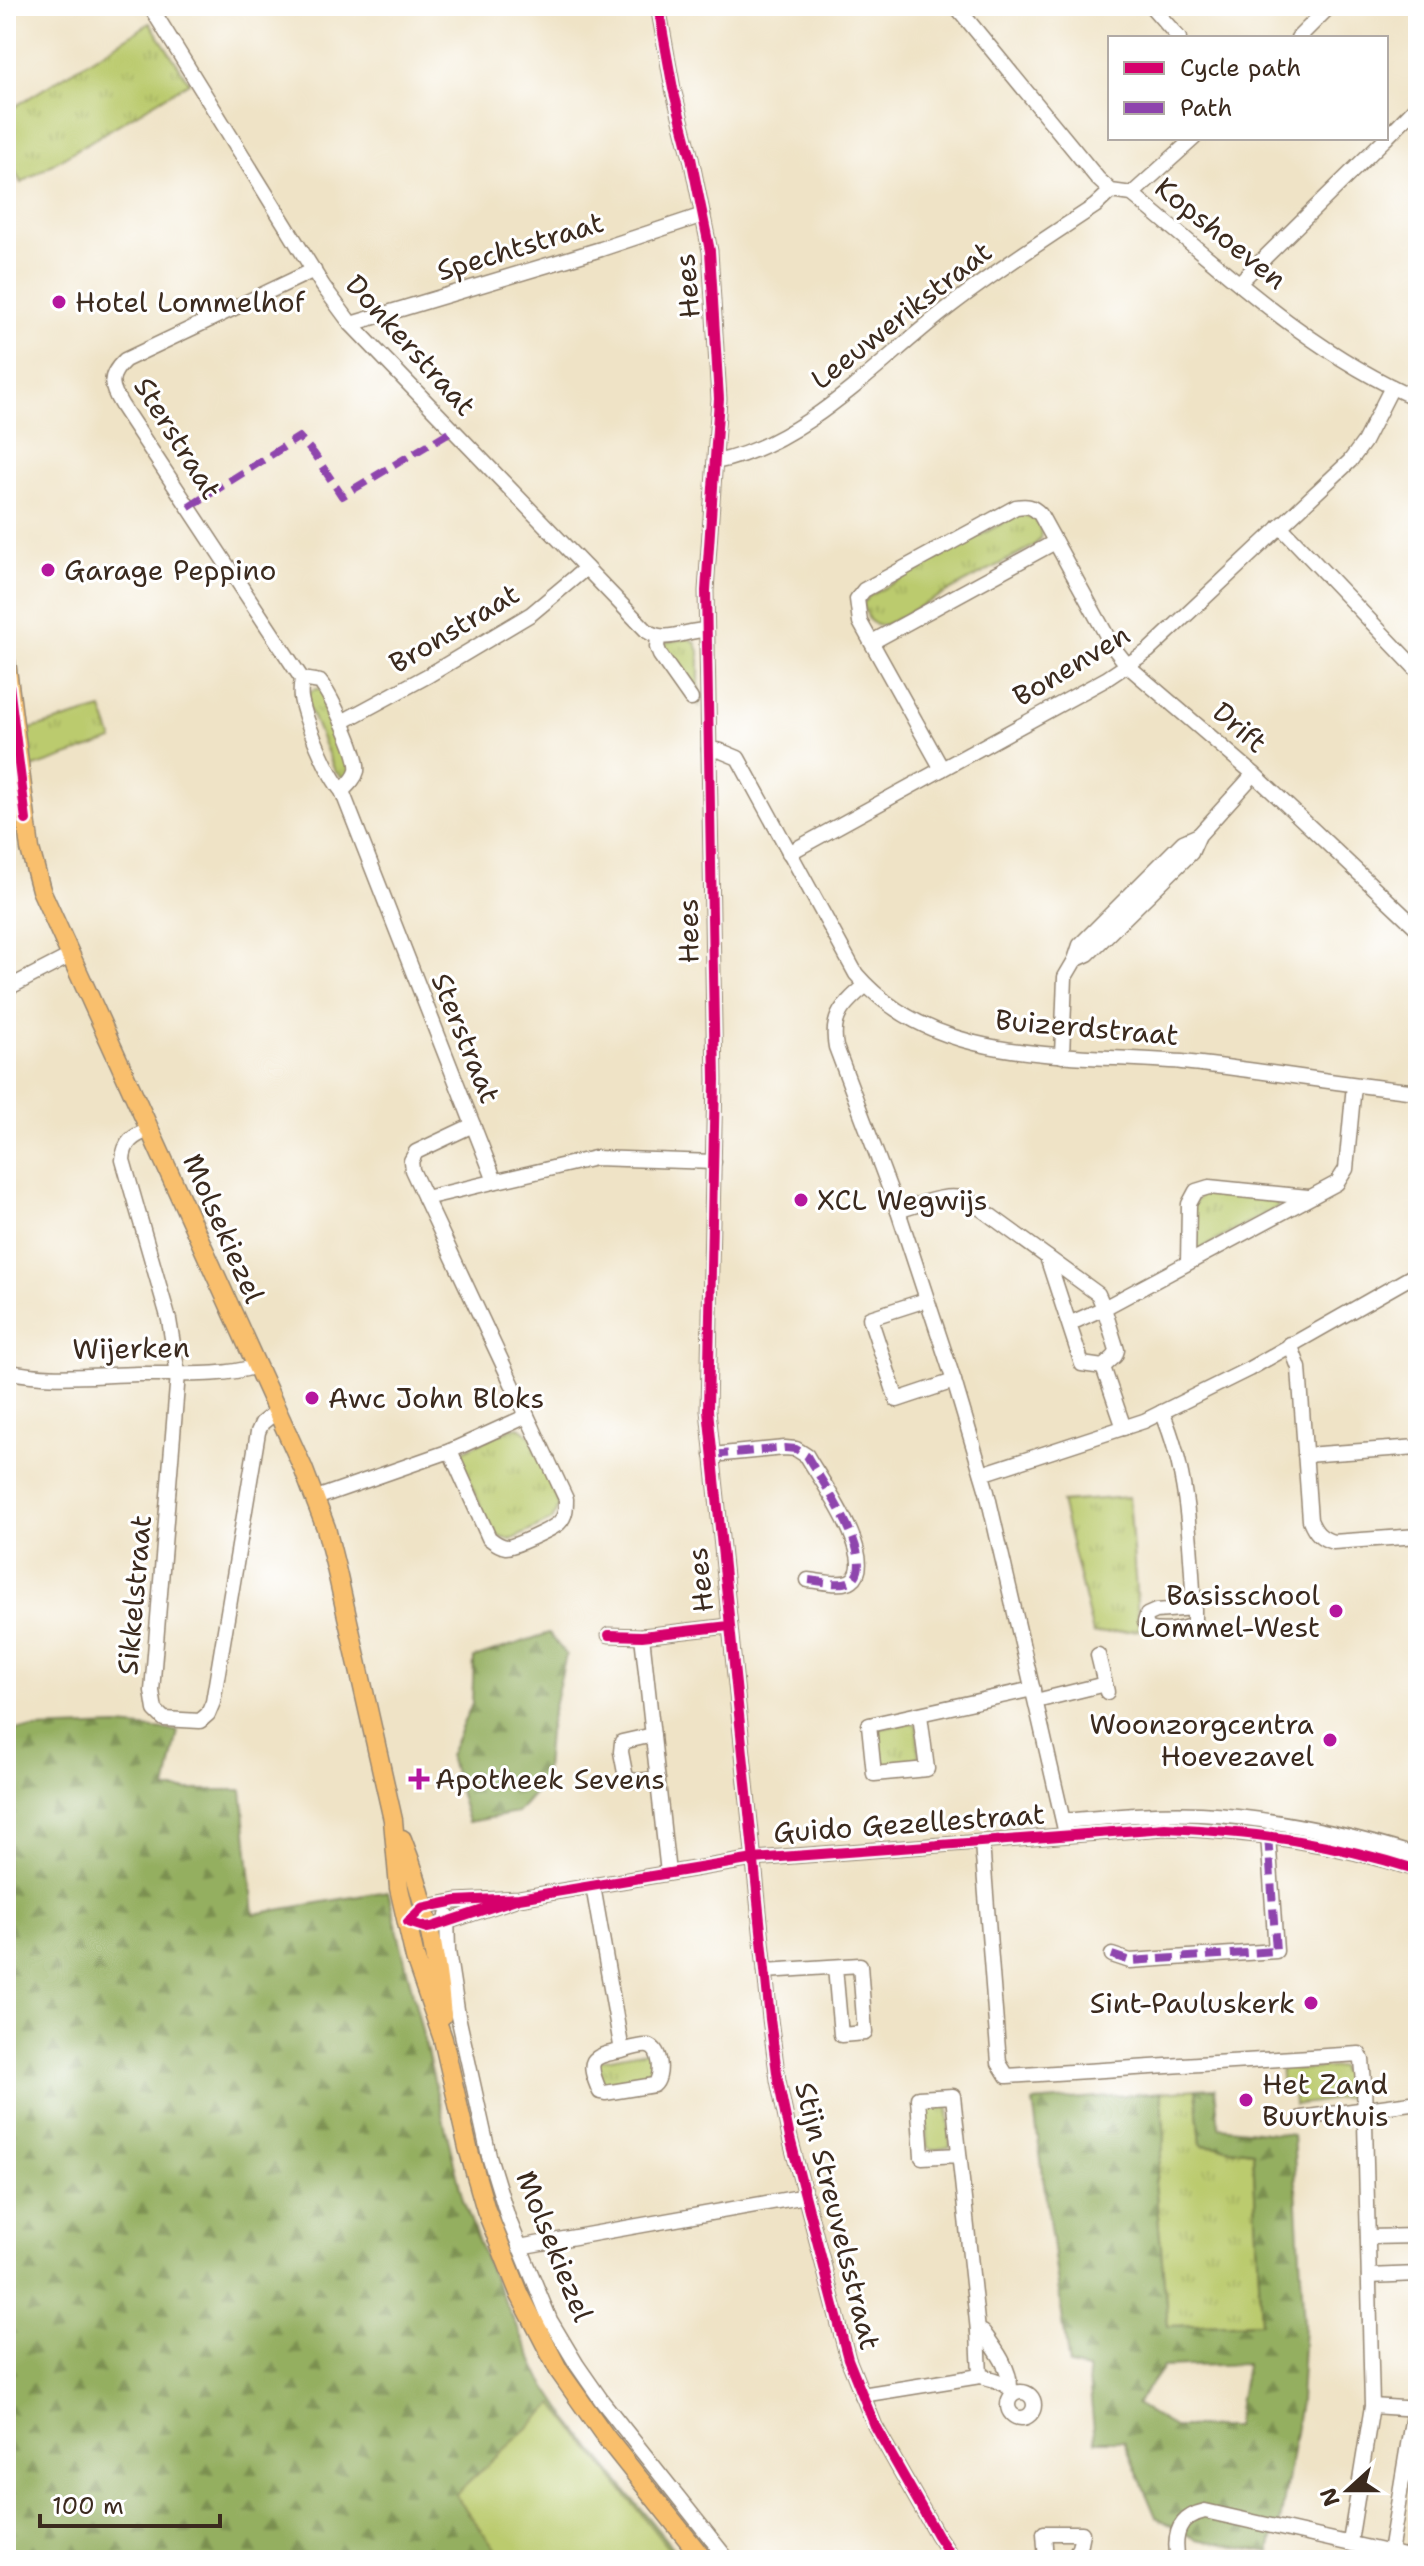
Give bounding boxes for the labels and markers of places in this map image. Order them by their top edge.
place label: Hotel Lommelhof [75,283,306,321]
marker: Hotel Lommelhof [50,293,68,311]
place label: Garage Peppino [64,551,277,589]
marker: Garage Peppino [39,561,57,579]
place label: XCL Wegwijs [817,1181,988,1219]
marker: XCL Wegwijs [792,1191,810,1209]
place label: Awc John Bloks [328,1379,544,1417]
marker: Awc John Bloks [303,1389,321,1407]
place label: Basisschool Lommel-West [1139,1576,1321,1646]
marker: Basisschool Lommel-West [1327,1602,1345,1620]
place label: Woonzorgcentra Hoevezavel [1089,1705,1315,1775]
marker: Woonzorgcentra Hoevezavel [1321,1731,1339,1749]
place label: Apotheek Sevens [435,1760,665,1798]
marker: Apotheek Sevens [410,1770,428,1788]
place label: Sint-Pauluskerk [1090,1984,1295,2022]
marker: Sint-Pauluskerk [1302,1994,1320,2012]
place label: Het Zand Buurthuis [1262,2065,1389,2135]
marker: Het Zand Buurthuis [1237,2091,1255,2109]

